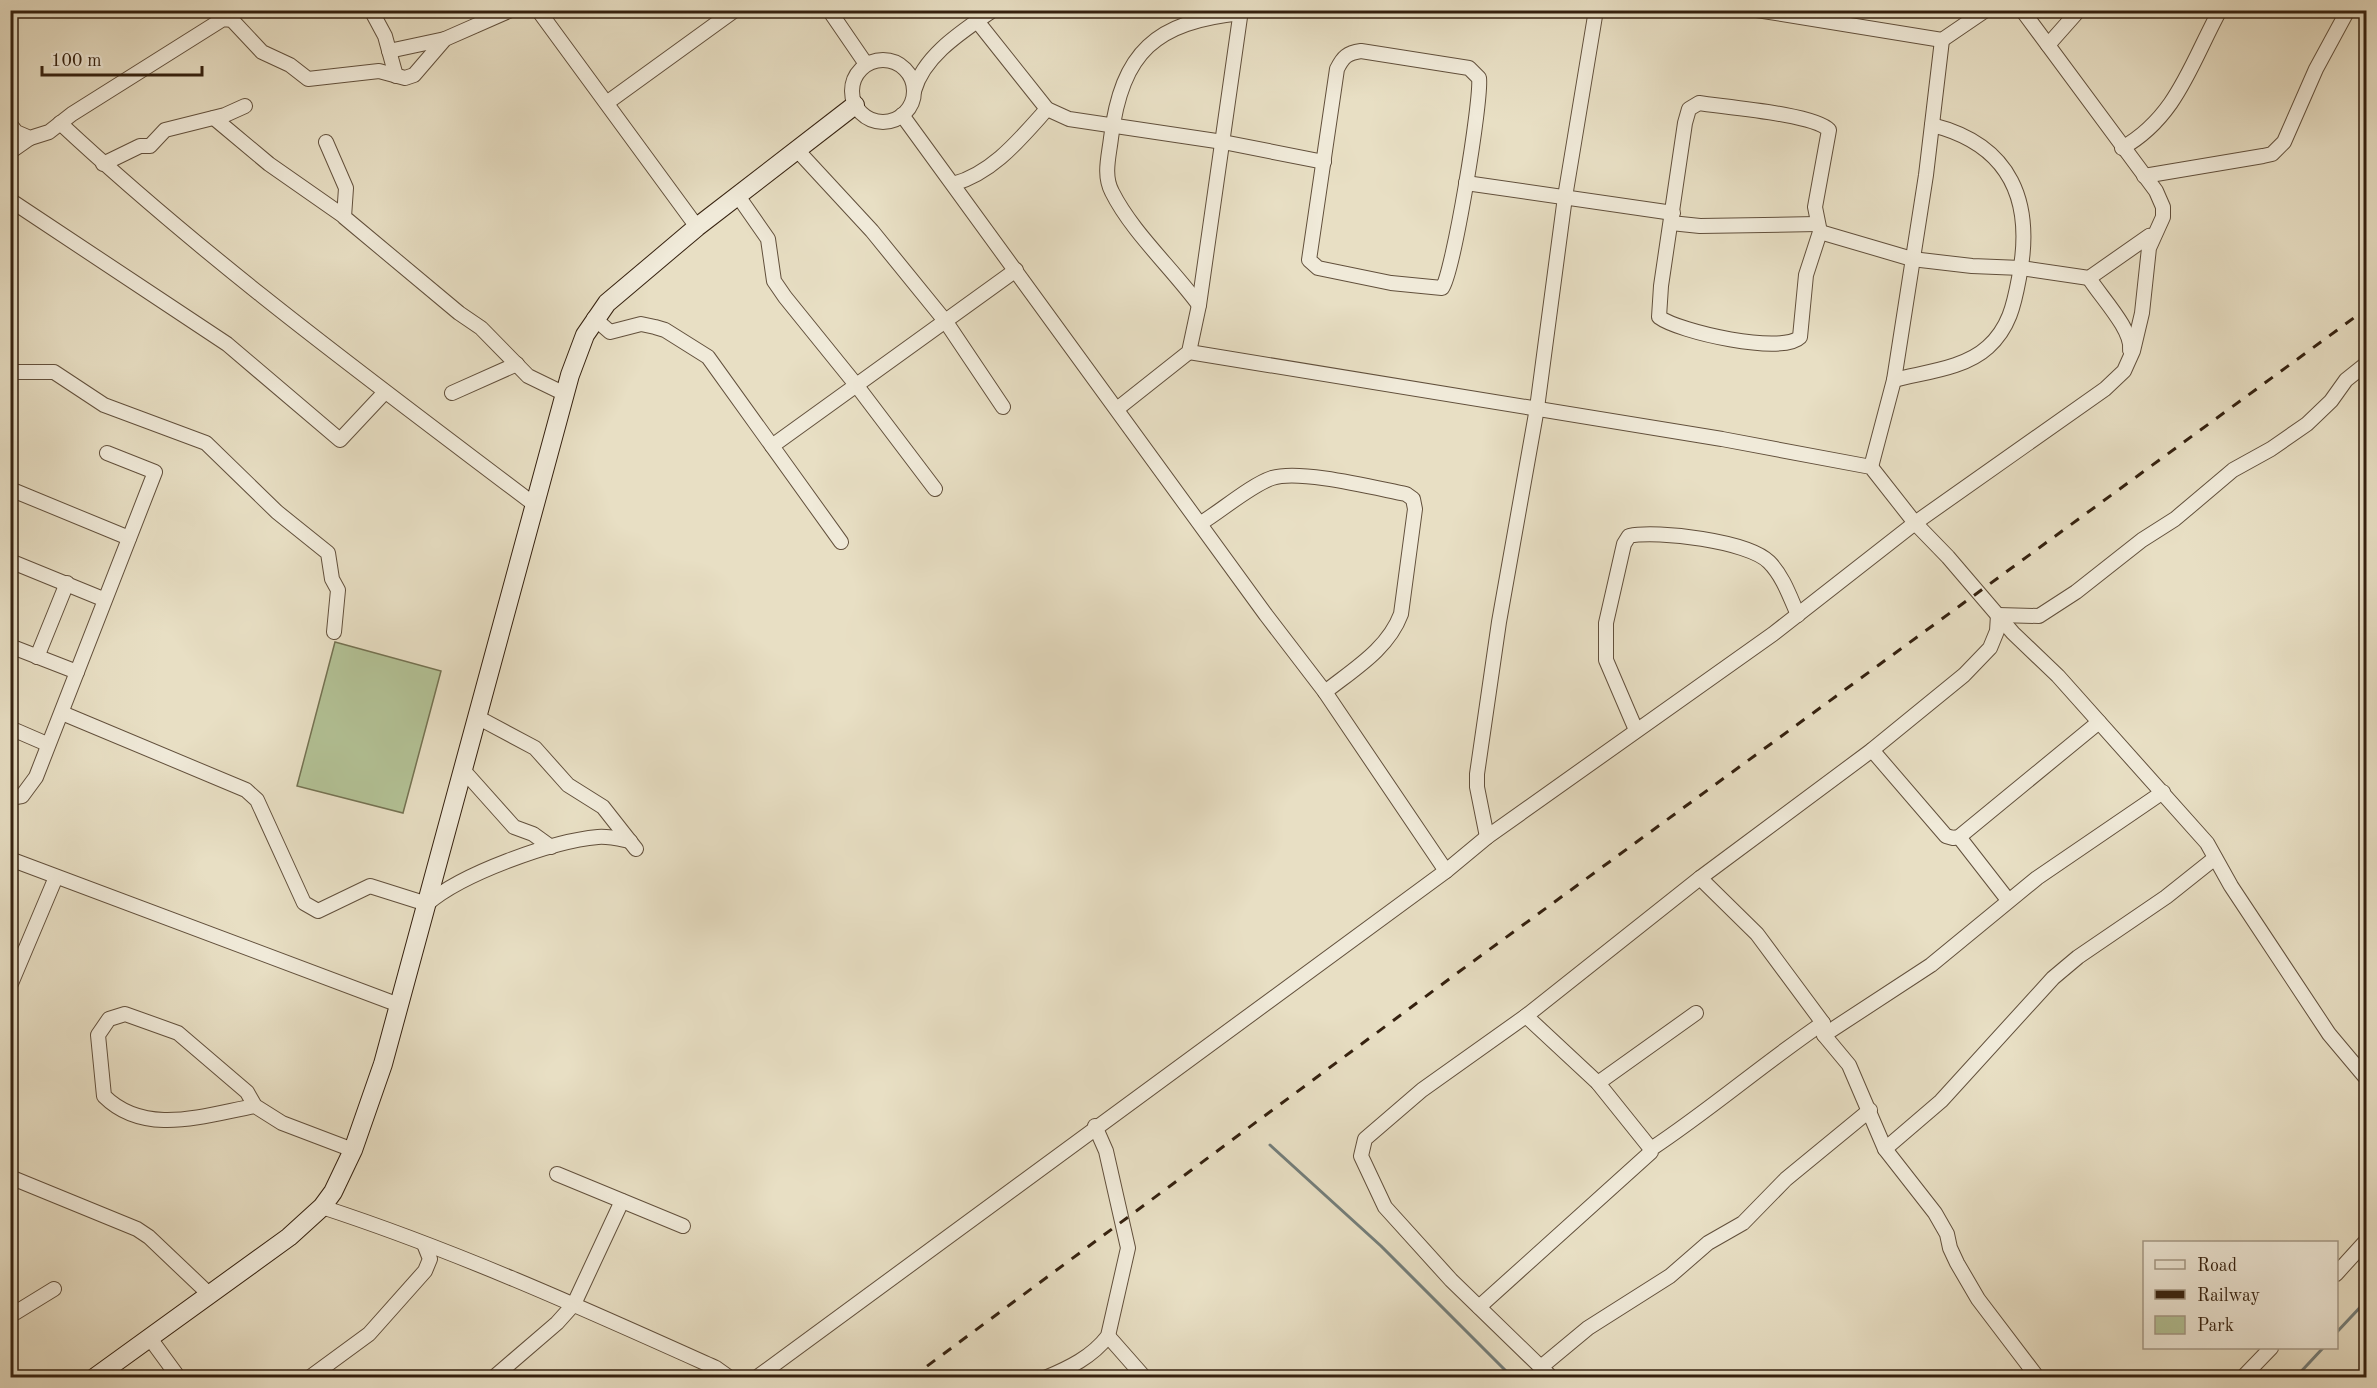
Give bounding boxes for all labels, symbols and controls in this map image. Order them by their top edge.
scale bar [42,39,202,77]
text: 100 m [51,52,102,70]
legend [2143,1241,2338,1349]
text: Road [2197,1257,2237,1275]
text: Railway [2197,1287,2260,1305]
text: Park [2197,1317,2234,1335]

